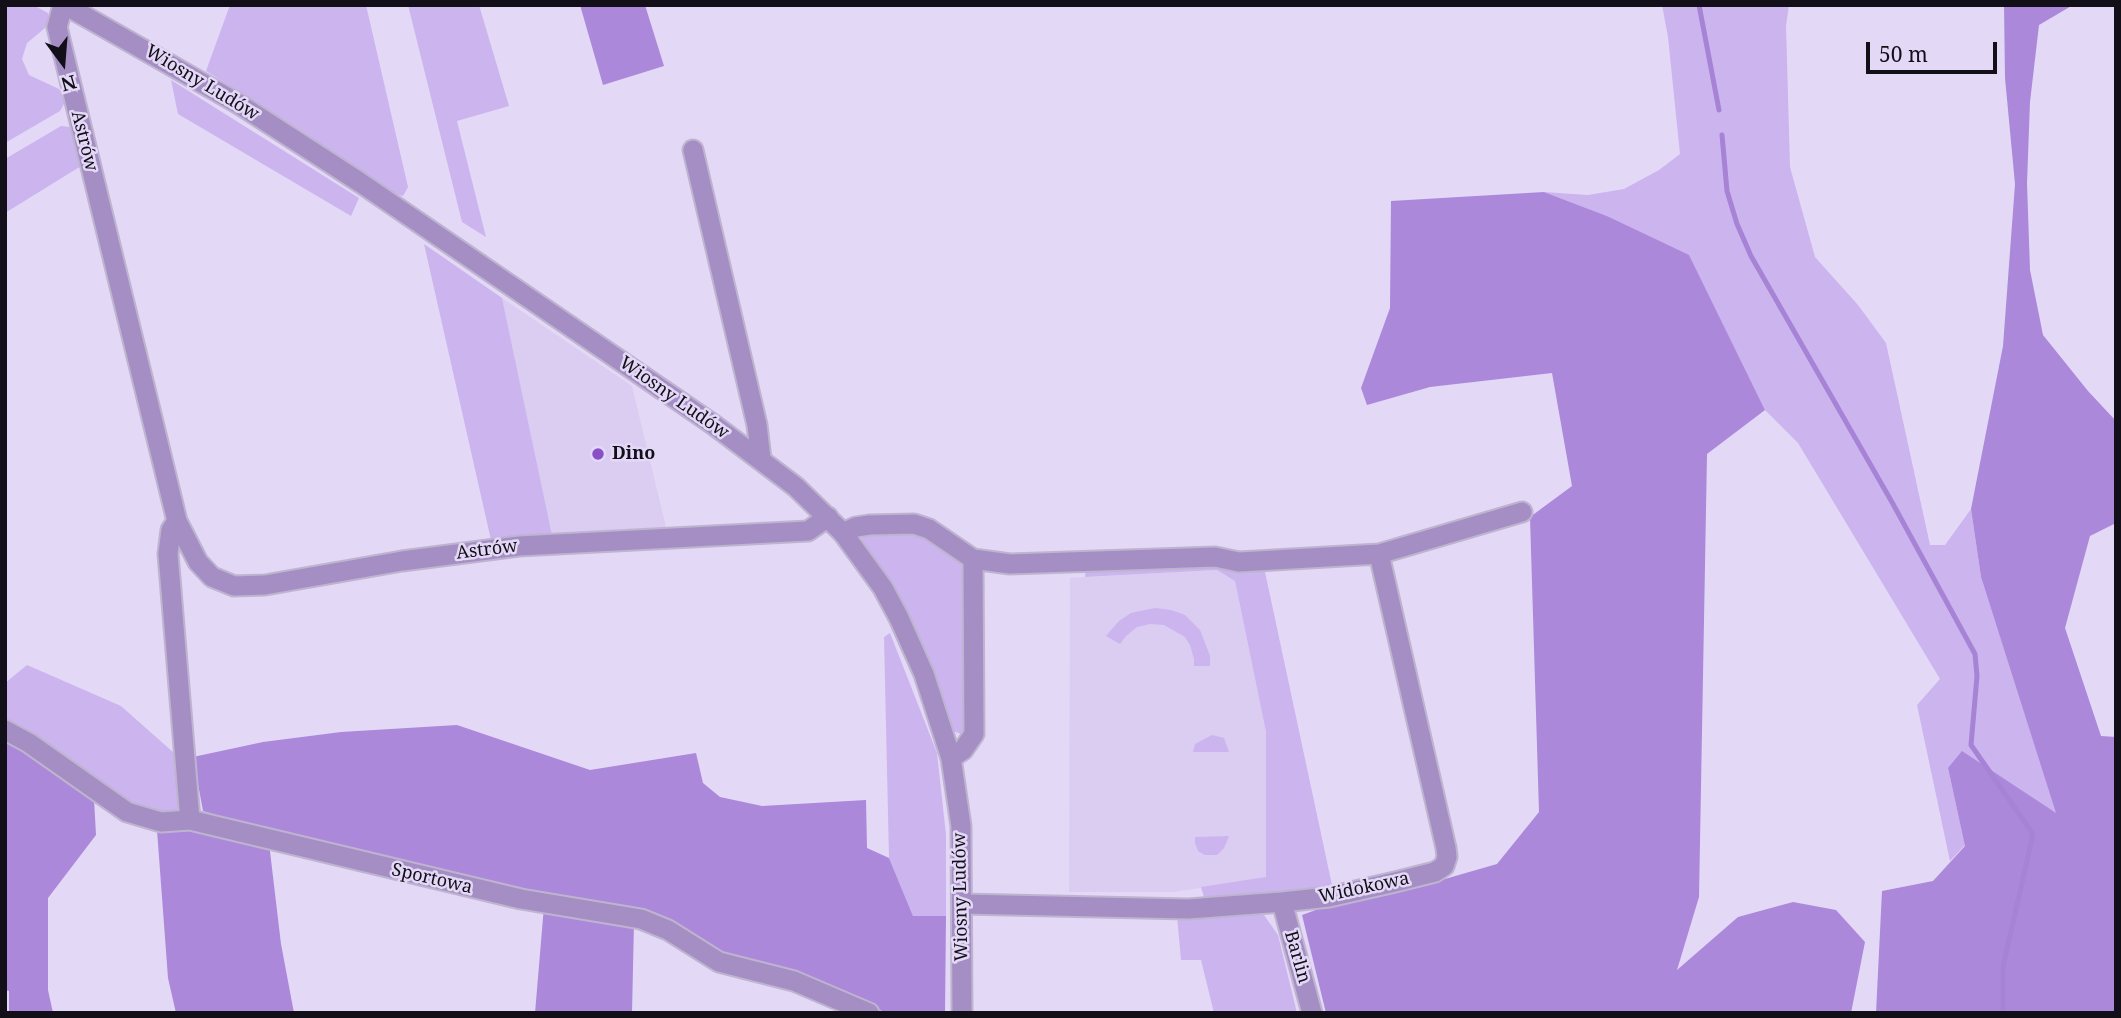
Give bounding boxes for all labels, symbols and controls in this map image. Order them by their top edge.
north arrow [28,28,98,98]
scale bar [1869,28,2000,72]
text: 50 m [1879,40,1928,68]
street label: Wiosny Ludów [141,41,263,125]
text: N [58,69,80,98]
street label: Astrów [66,109,102,173]
street label: Wiosny Ludów [615,352,733,444]
place label: Dino [612,443,655,465]
marker: Dino [590,446,606,462]
street label: Astrów [455,536,519,564]
street label: Wiosny Ludów [949,832,973,962]
street label: Sportowa [390,859,474,899]
street label: Widokowa [1317,868,1411,908]
street label: Barlin [1279,928,1315,986]

